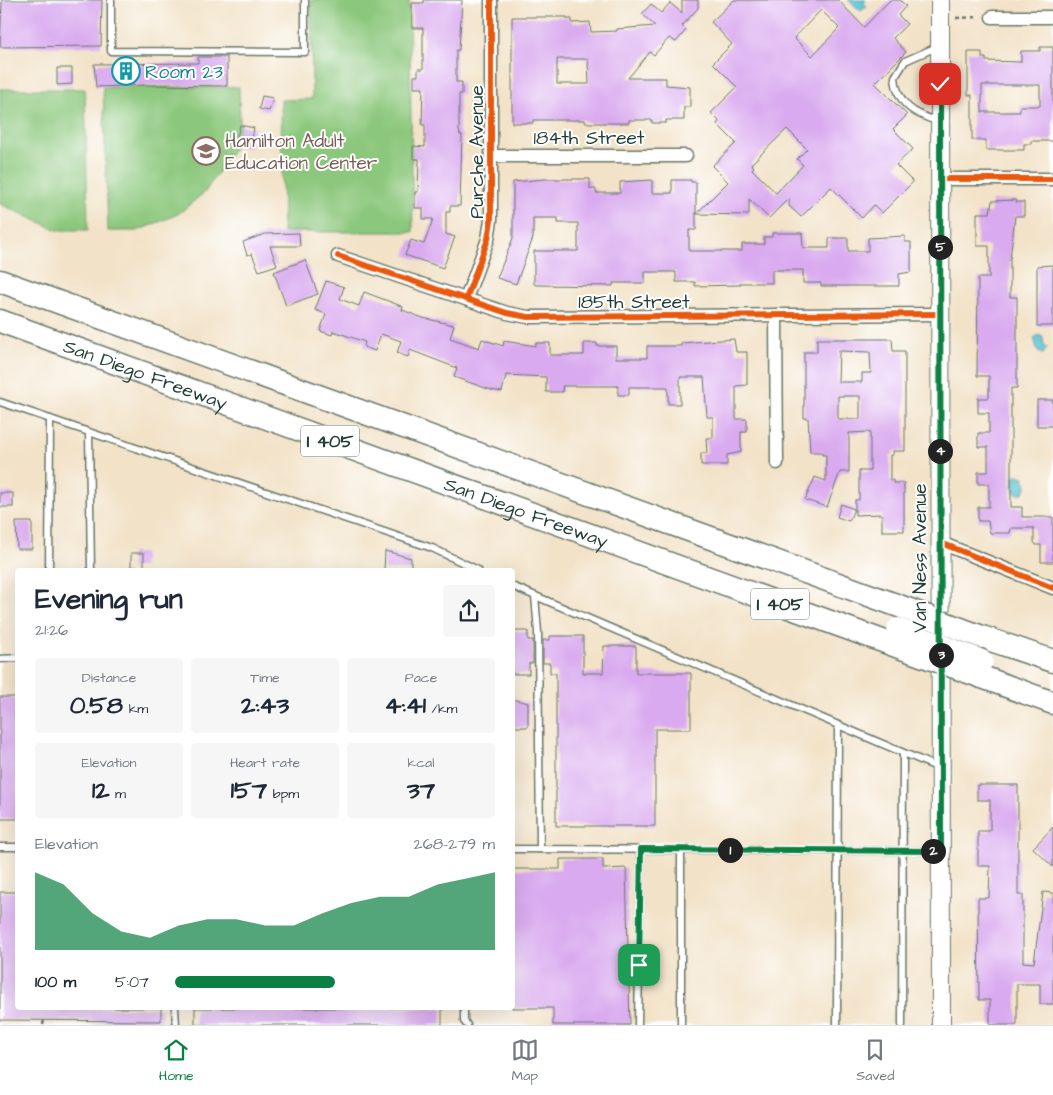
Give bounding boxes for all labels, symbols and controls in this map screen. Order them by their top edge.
building icon: Room 23 [111,56,141,86]
place label: Room 23 [145,59,223,86]
pin [919,63,961,105]
icon: check [926,70,954,98]
street label: Purche Avenue [464,85,491,219]
street label: 184th Street [534,125,645,152]
place label: Hamilton Adult Education Center [225,128,378,177]
school or university icon: Hamilton Adult Education Center [191,136,221,166]
pin: 5 [928,234,952,260]
text: 5 [936,237,945,257]
street label: 185th Street [578,289,690,316]
street label: San Diego Freeway [60,333,231,418]
road number: I 405 [301,426,359,456]
pin: 4 [928,438,952,464]
text: 4 [936,441,945,461]
street label: San Diego Freeway [440,471,612,557]
street label: Van Ness Avenue [907,483,934,633]
text: Evening run [35,580,183,619]
button: share [443,585,495,637]
road number: I 405 [751,588,809,620]
text: 21:26 [35,619,68,641]
pin: 3 [928,642,954,668]
text: 3 [938,645,945,665]
text: Distance [82,668,136,688]
text: Time [250,668,280,688]
text: Pace [405,668,437,688]
text: 0.58 [70,688,123,723]
text: 2:43 [241,688,289,723]
text: 4:41 [385,688,426,723]
text: km [123,699,148,719]
text: /km [426,699,457,719]
text: Elevation [81,753,137,773]
text: Heart rate [230,753,300,773]
text: kcal [408,753,434,773]
text: 12 [92,773,110,808]
text: 157 [231,773,267,808]
text: 37 [407,773,435,808]
text: m [110,784,126,804]
text: bpm [267,784,299,804]
text: Elevation [35,833,98,855]
text: 268–279 m [414,833,495,855]
pin: 1 [718,838,742,862]
pin: 2 [920,838,946,864]
text: 1 [730,840,731,860]
text: 2 [929,841,938,861]
pin [618,944,660,986]
icon: arrive [625,951,653,979]
text: 100 m [35,971,76,993]
text: 5:07 [115,971,149,993]
tab: Home [159,1036,194,1086]
tab: Map [511,1036,539,1086]
tab: Saved [856,1036,894,1086]

